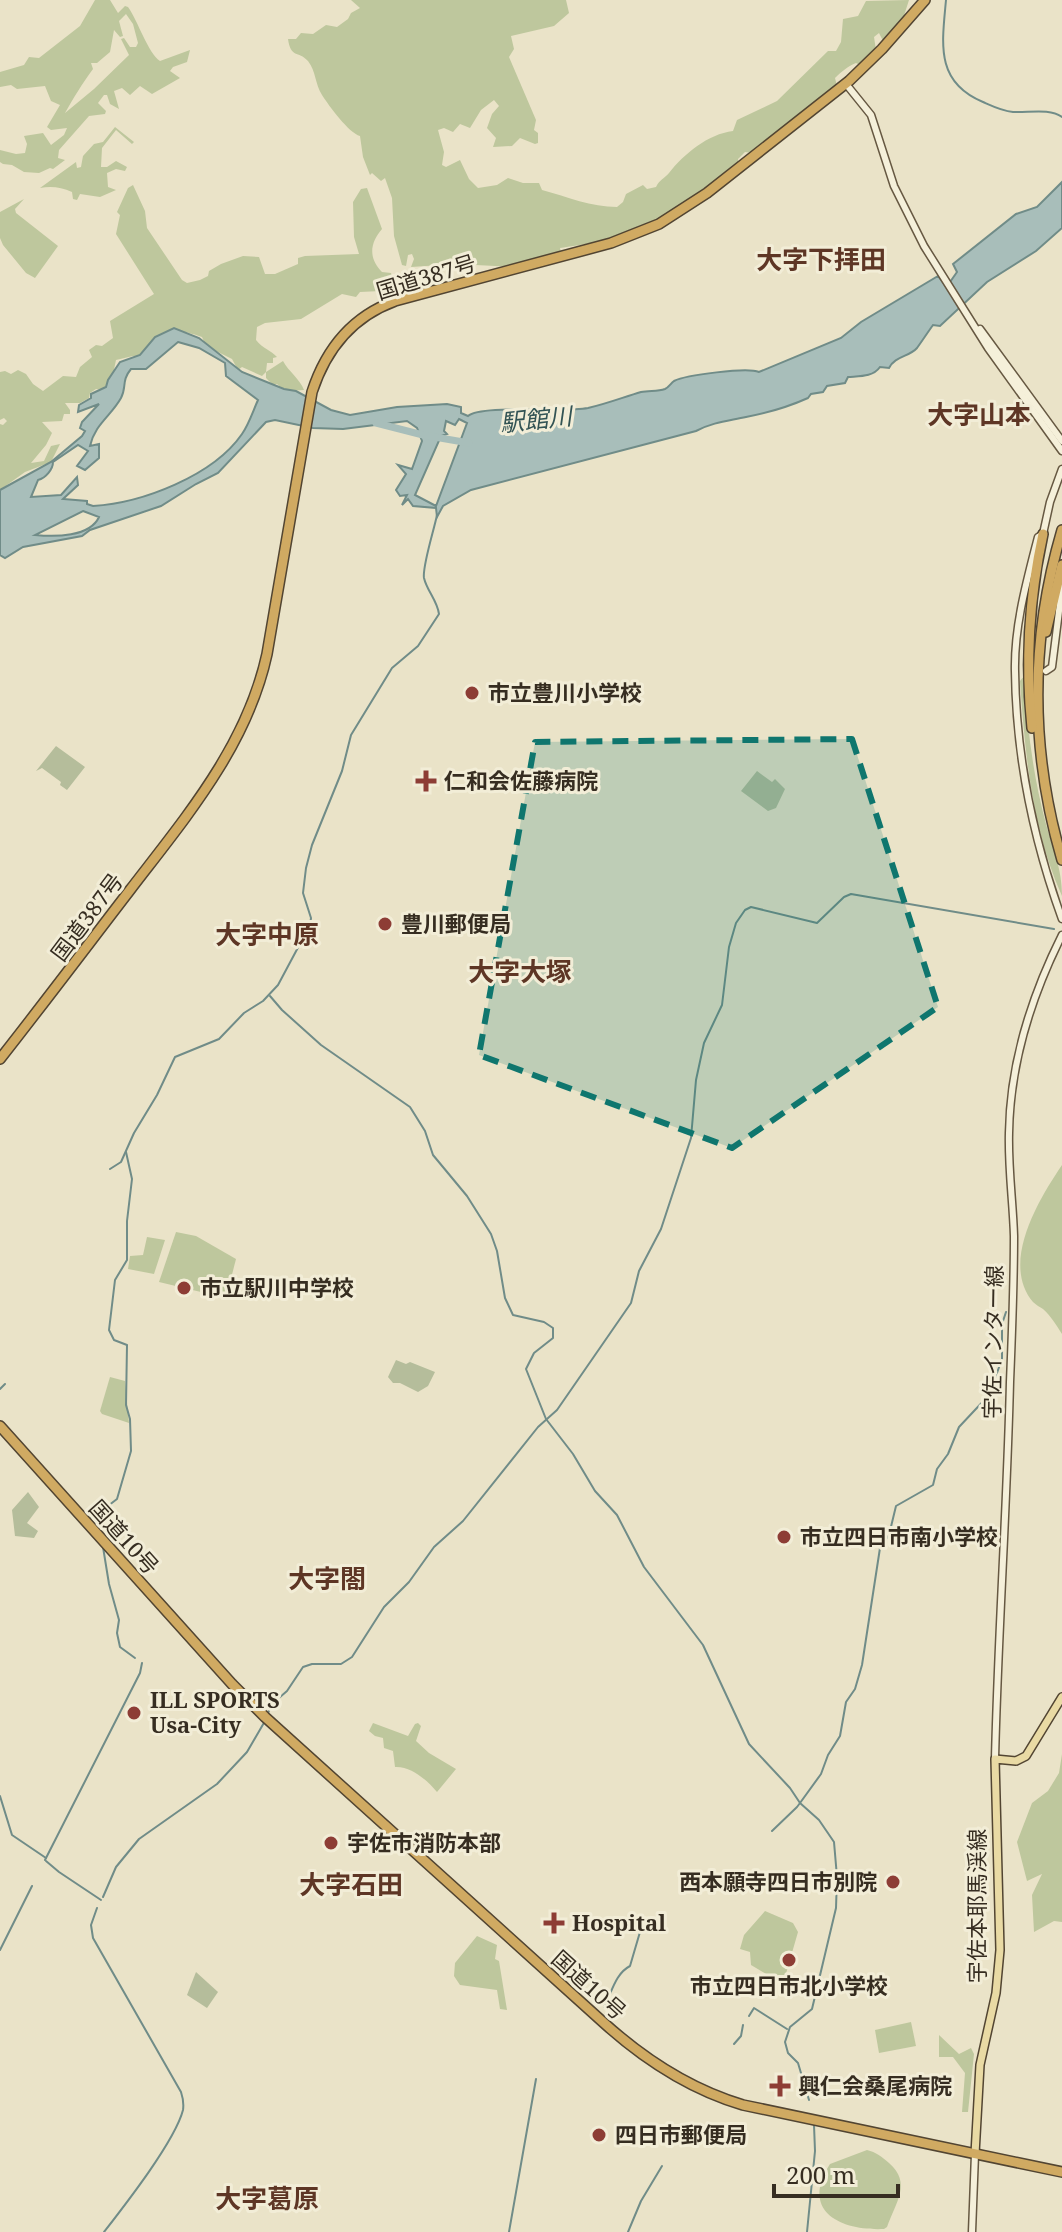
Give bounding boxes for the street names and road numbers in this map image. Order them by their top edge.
street label: 国道387号 [372,247,479,305]
street label: 国道387号 [43,866,129,967]
street label: 宇佐インター線 [976,1265,1008,1419]
street label: 国道10号 [83,1493,166,1580]
street label: 宇佐本耶馬渓線 [961,1829,991,1983]
street label: 国道10号 [546,1943,633,2026]

